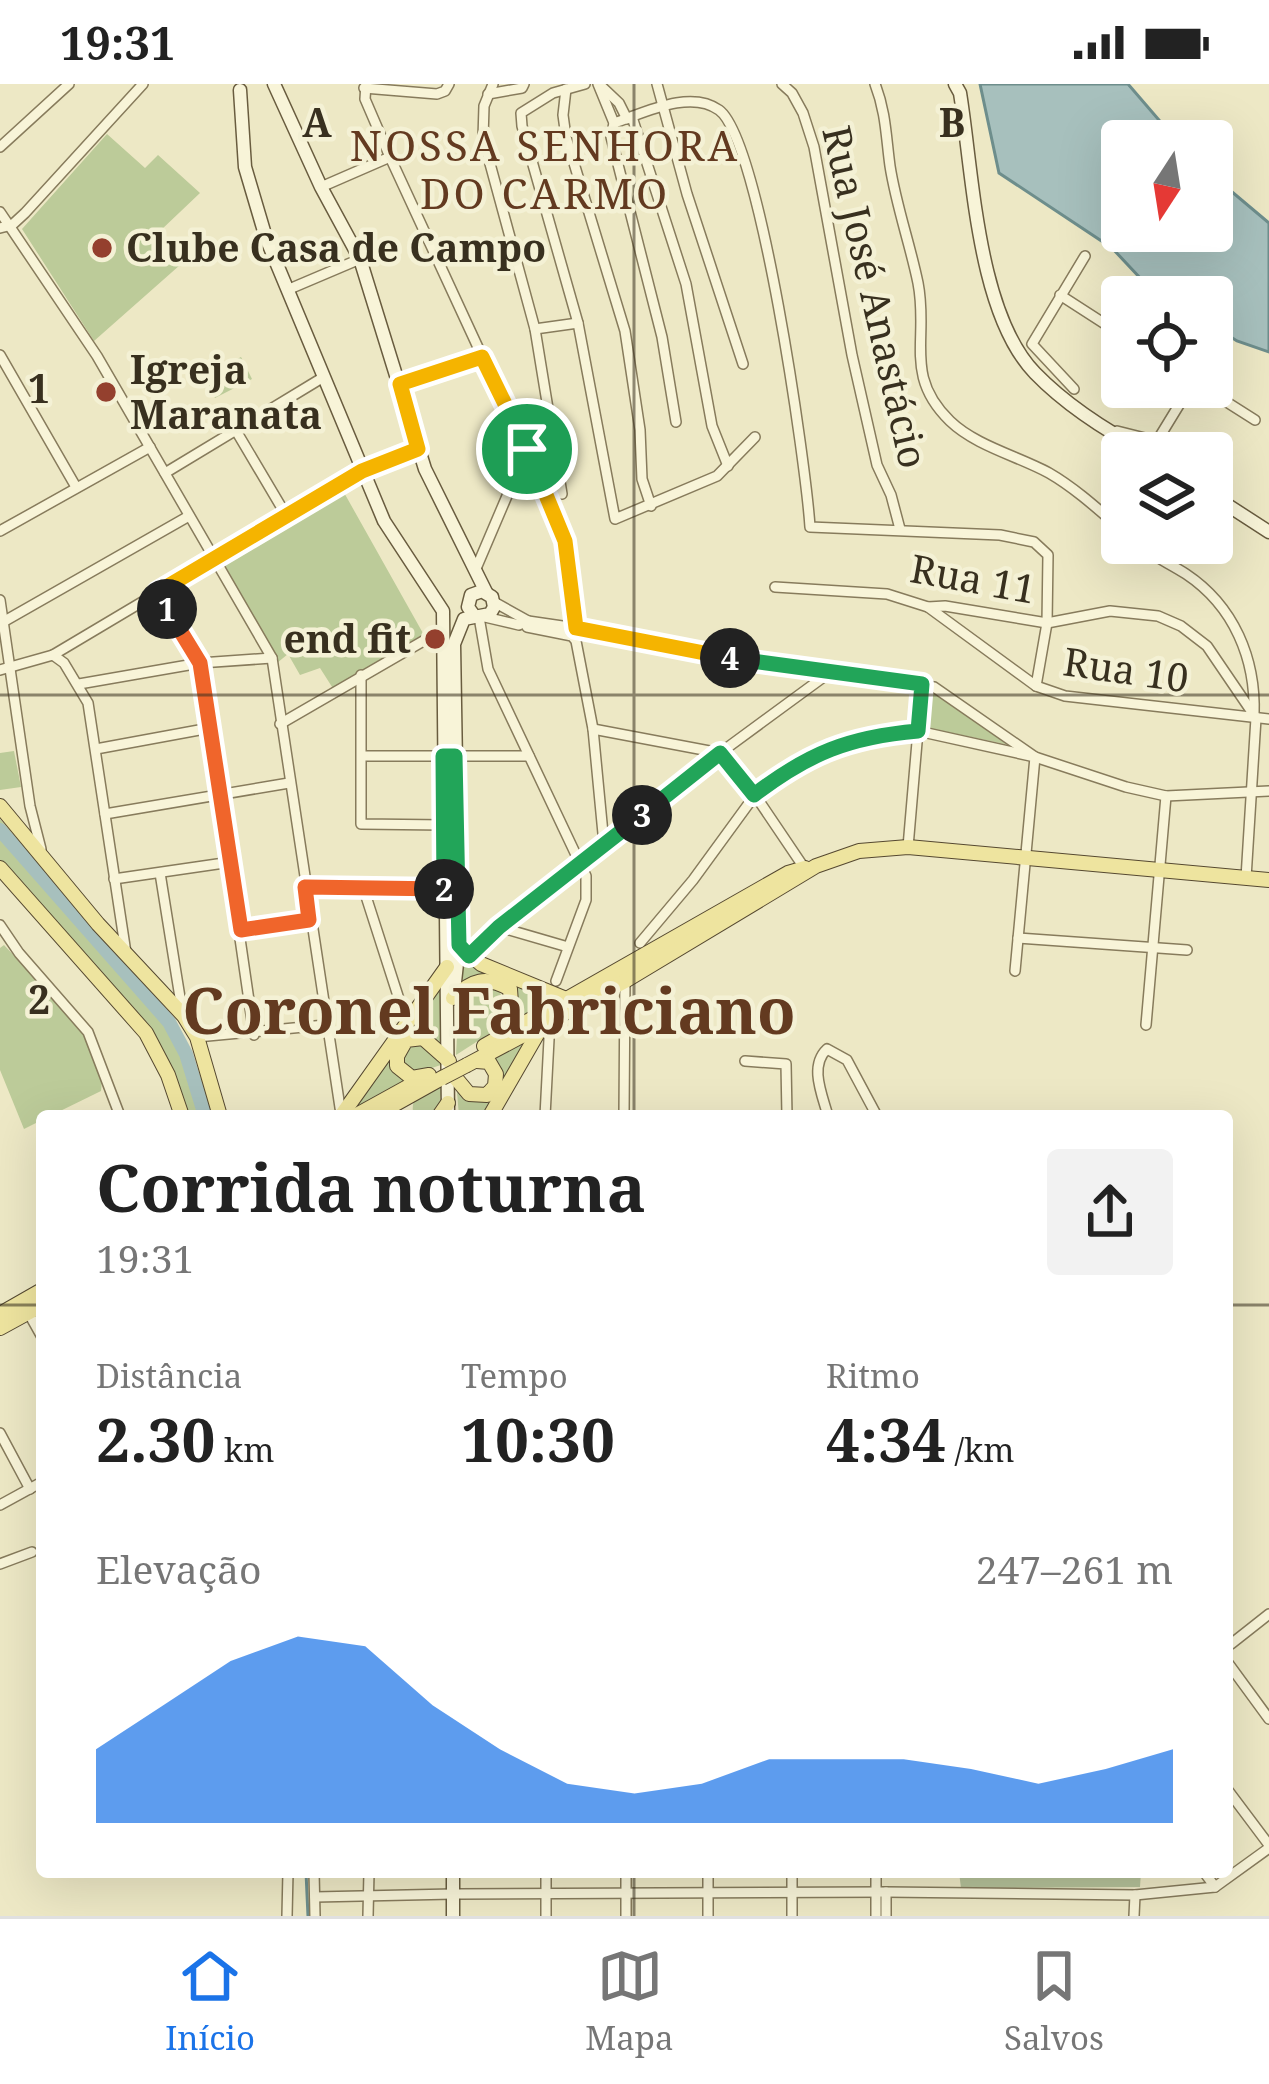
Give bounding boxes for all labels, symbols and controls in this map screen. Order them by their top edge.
text: 19:31 [60,12,175,73]
text: A [302,95,332,148]
text: B [939,95,965,148]
district label: NOSSA SENHORA DO CARMO [350,116,740,221]
street label: Rua José Anastácio [811,120,942,473]
north arrow [1101,120,1233,252]
map controls [1101,120,1233,564]
place label: Clube Casa de Campo [126,220,546,273]
marker: Clube Casa de Campo [89,235,115,261]
button: locate [1101,276,1233,408]
place label: Igreja Maranata [130,342,322,440]
text: 1 [28,361,50,414]
marker: Igreja Maranata [93,379,119,405]
pin [476,398,578,500]
icon: arrive [494,416,560,482]
button: layers [1101,432,1233,564]
street label: Rua 11 [907,540,1040,615]
pin: 1 [137,579,197,639]
text: 1 [158,586,176,631]
place label: end fit [283,611,411,664]
marker: end fit [422,626,448,652]
pin: 4 [700,628,760,688]
street label: Rua 10 [1060,634,1192,704]
text: 4 [721,635,739,680]
pin: 3 [612,785,672,845]
text: 3 [633,792,651,837]
pin: 2 [414,859,474,919]
text: 2 [435,866,453,911]
district label: Coronel Fabriciano [182,967,796,1052]
text: 2 [28,972,50,1025]
text: Corrida noturna [96,1141,646,1231]
button: share [1047,1149,1173,1275]
text: 19:31 [96,1231,194,1284]
text: Distância [96,1353,242,1398]
text: Tempo [461,1353,568,1398]
text: Ritmo [826,1353,920,1398]
text: 2.30 [96,1398,215,1480]
text: 10:30 [461,1398,615,1480]
text: 4:34 [826,1398,946,1480]
text: km [215,1427,274,1472]
text: /km [946,1427,1015,1472]
text: Elevação [96,1542,261,1595]
text: 247–261 m [976,1542,1173,1595]
tab: Início [165,1943,255,2060]
tab: Mapa [585,1943,674,2060]
tab: Salvos [1004,1943,1104,2060]

